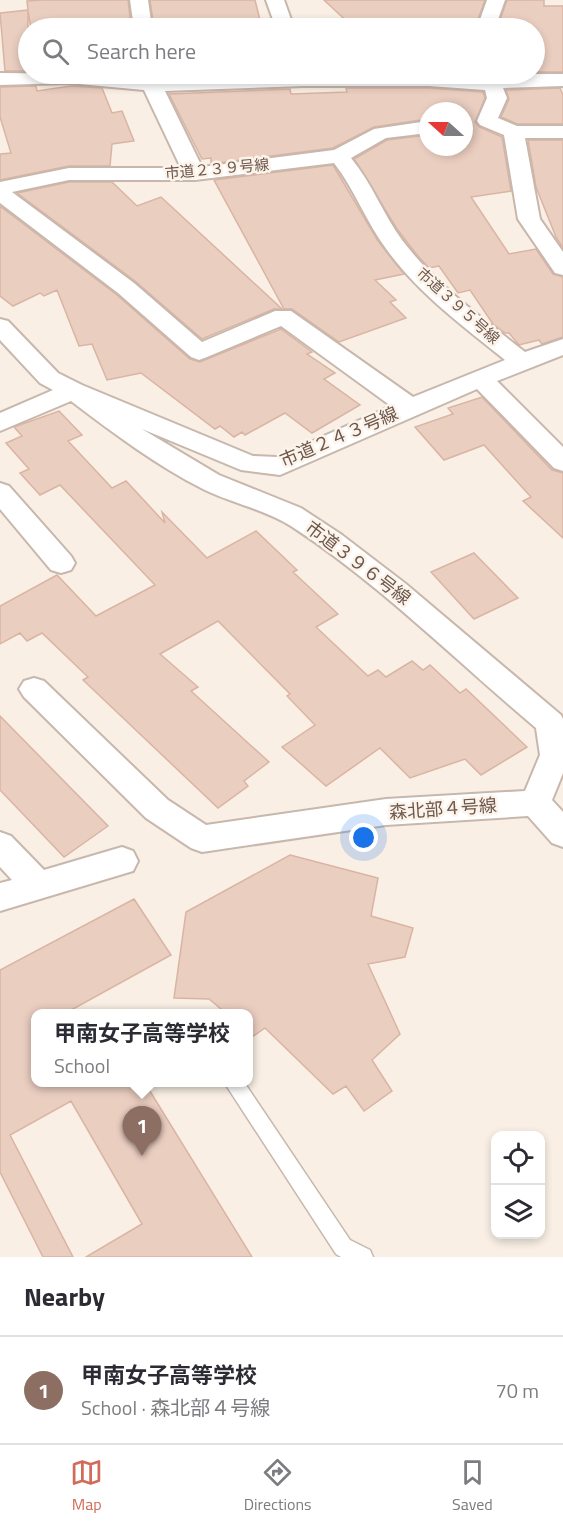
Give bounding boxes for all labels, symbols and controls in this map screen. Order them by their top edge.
search box [18,18,545,84]
text: Search here [87,34,196,68]
icon: search [39,35,72,68]
north arrow [419,102,473,156]
street label: 市道２３９号線 [164,152,270,185]
street label: 市道３９５号線 [412,262,505,349]
street label: 市道２４３号線 [276,399,402,474]
street label: 市道３９６号線 [300,514,417,611]
street label: 森北部４号線 [388,791,498,826]
your location [349,823,378,852]
popup [31,1009,253,1087]
text: 甲南女子高等学校 [54,1016,230,1050]
text: School [54,1050,110,1081]
pin: 1 [122,1106,162,1156]
map controls [491,1131,545,1239]
button: locate [491,1131,545,1185]
button: layers [491,1185,545,1239]
text: Nearby [24,1277,105,1316]
text: 甲南女子高等学校 [81,1358,257,1392]
text: 1 [38,1375,49,1406]
text: 70 m [495,1375,539,1406]
text: School · 森北部４号線 [81,1392,270,1423]
tab: Map [70,1456,103,1516]
tab: Directions [244,1456,312,1516]
tab: Saved [452,1456,493,1516]

